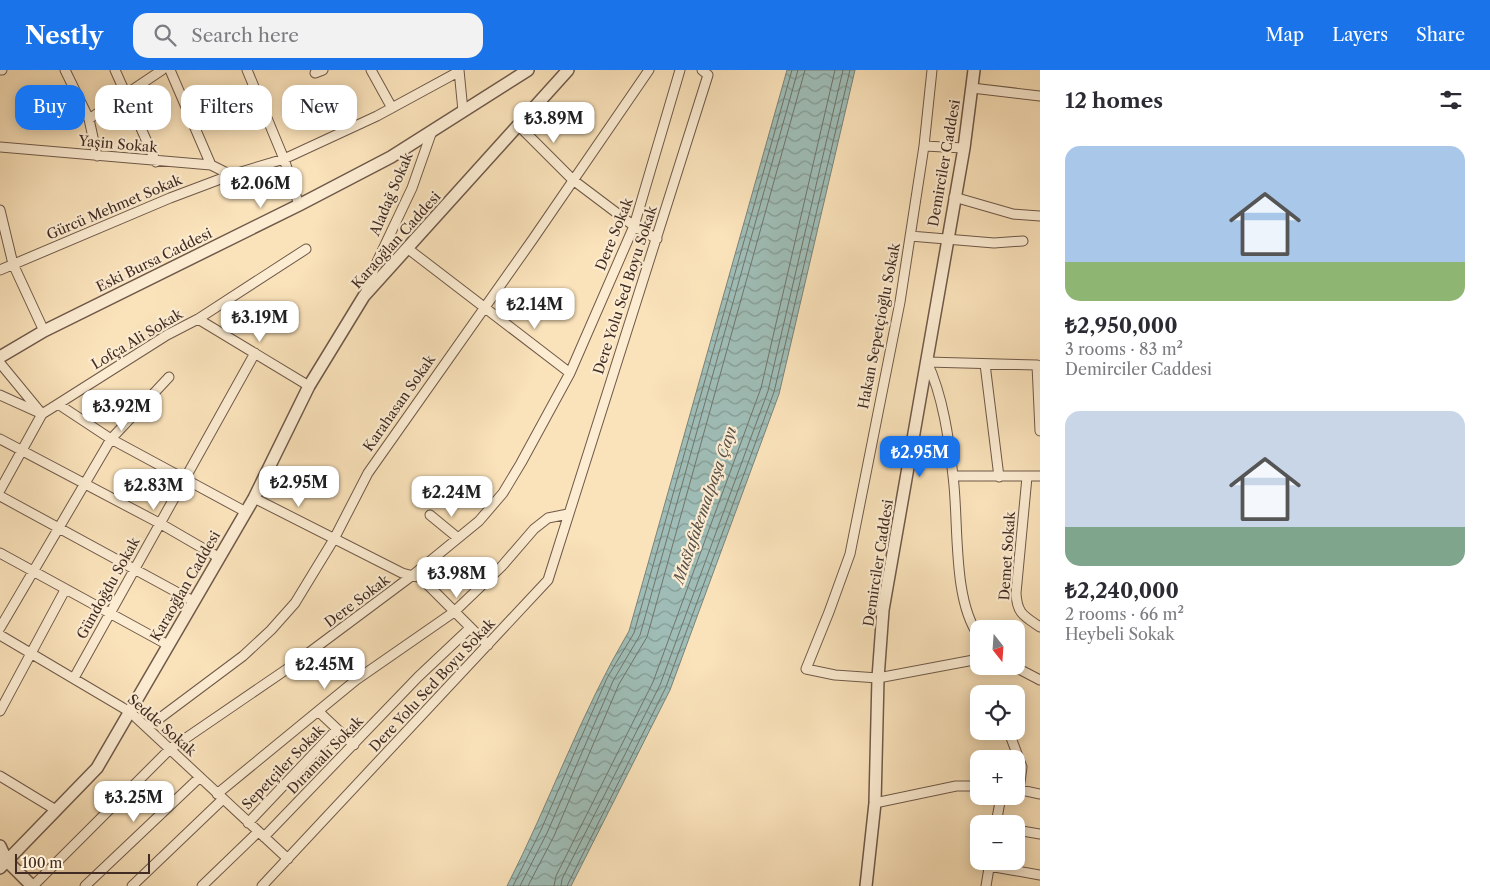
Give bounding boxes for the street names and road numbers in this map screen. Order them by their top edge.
street label: Demirciler Caddesi [924,98,964,228]
street label: Yaşin Sokak [77,132,159,156]
street label: Aladağ Sokak [365,149,417,239]
street label: Gürcü Mehmet Sokak [44,170,185,244]
street label: Karaoğlan Caddesi [348,188,444,292]
street label: Dere Sokak [591,194,637,273]
street label: Dere Yolu Sed Boyu Sokak [589,203,661,377]
street label: Eski Bursa Caddesi [93,224,215,296]
street label: Hakan Sepetçioğlu Sokak [854,240,904,411]
street label: Lofça Ali Sokak [88,304,187,373]
street label: Karahasan Sokak [359,350,440,455]
street label: Demirciler Caddesi [859,498,897,628]
street label: Demet Sokak [995,510,1019,601]
street label: Karaoğlan Caddesi [146,527,224,645]
street label: Gündoğdu Sokak [73,533,144,642]
street label: Dere Sokak [321,570,394,631]
street label: Dere Yolu Sed Boyu Sokak [365,614,499,756]
street label: Sedde Sokak [124,690,201,760]
street label: Dıramalı Sokak [283,712,367,798]
street label: Sepetçiler Sokak [238,720,329,813]

